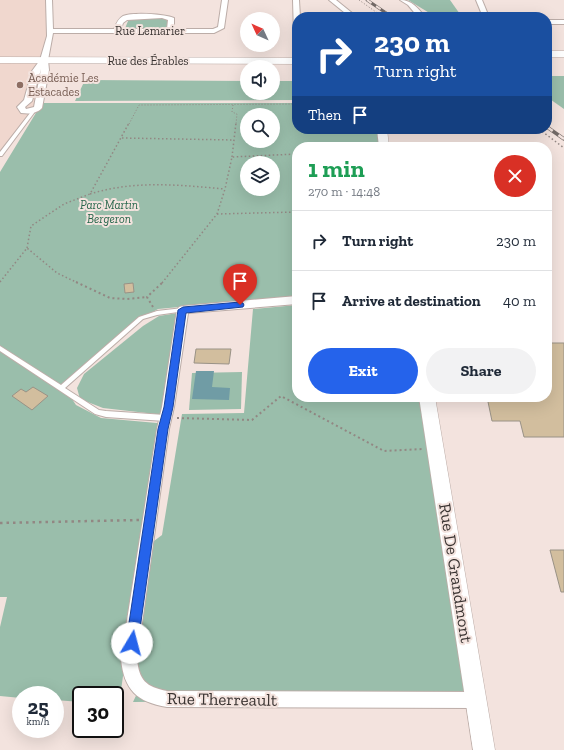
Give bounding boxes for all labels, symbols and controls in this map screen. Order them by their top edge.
north arrow [240,12,280,52]
map controls [240,12,280,196]
street label: Rue Lemarier [115,24,185,38]
text: 230 m [374,26,450,59]
icon: right [308,28,360,80]
street label: Rue des Érables [107,53,189,68]
button: sound [240,60,280,100]
text: Turn right [374,60,456,82]
place label: Académie Les Estacades [28,71,99,99]
marker: Académie Les Estacades [15,80,25,90]
icon: arrive [349,104,371,126]
text: Then [308,106,341,124]
button: search [240,108,280,148]
text: 1 min [308,154,365,183]
button: close [494,155,536,197]
button: layers [240,156,280,196]
text: 270 m · 14:48 [308,184,380,199]
park label: Parc Martin Bergeron [80,198,138,226]
icon: right [308,230,330,252]
text: Turn right [342,232,413,250]
text: 230 m [496,232,536,250]
pin [223,264,257,305]
icon: arrive [229,270,251,292]
icon: arrive [308,290,330,312]
text: Arrive at destination [342,292,481,310]
text: 40 m [503,292,536,310]
button: Exit [308,348,418,394]
button: Share [426,348,536,394]
street label: Rue De Grandmont [435,502,477,645]
position arrow [111,622,153,664]
speed limit sign: 30 [72,686,124,738]
street label: Rue Therreault [167,688,278,710]
text: 25 [27,695,49,719]
text: km/h [27,716,49,728]

